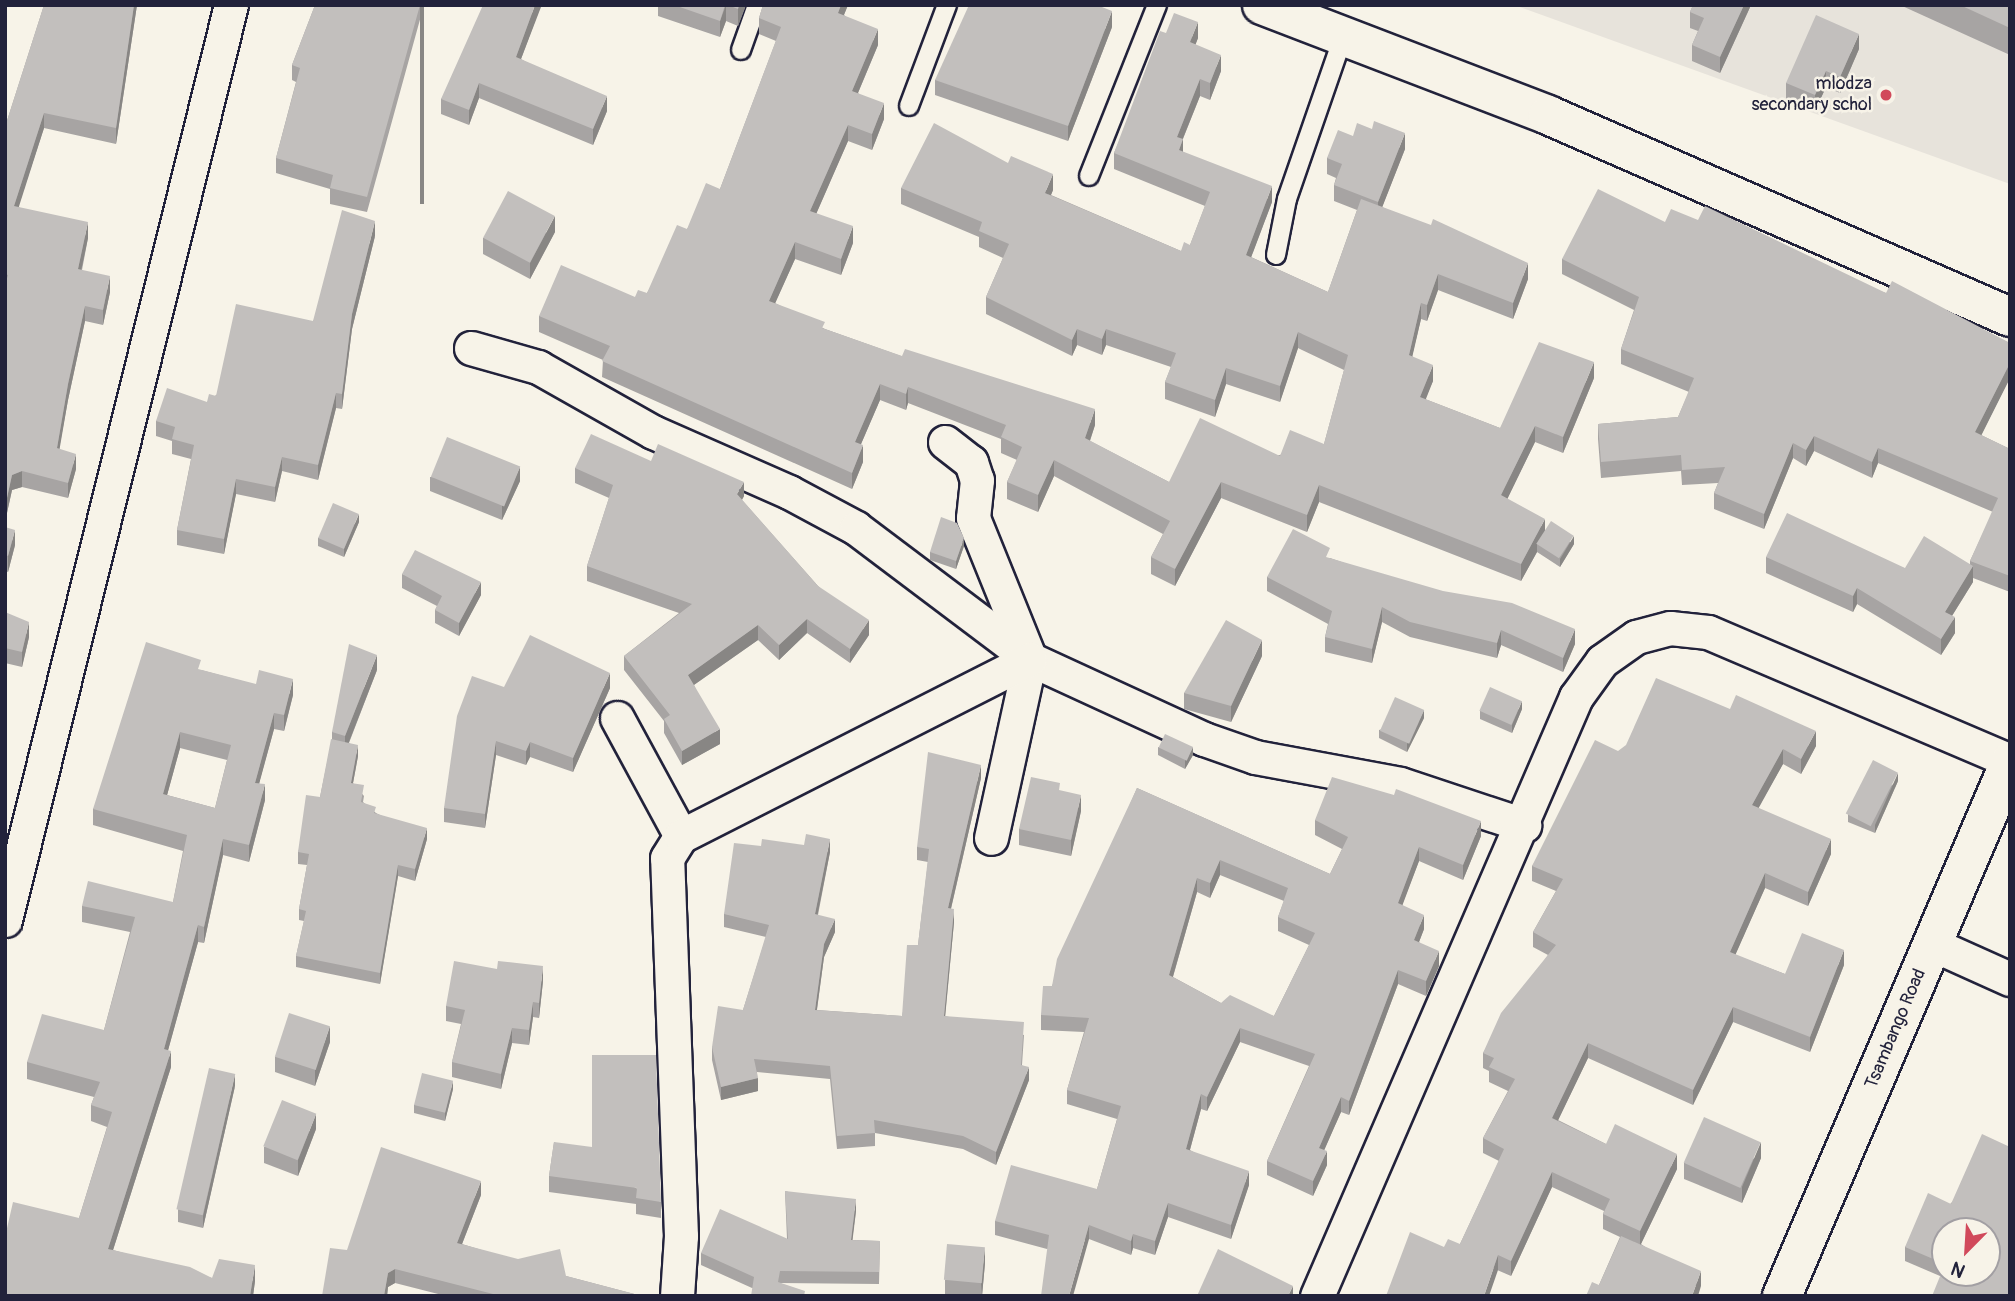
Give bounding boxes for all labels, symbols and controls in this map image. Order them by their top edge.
place label: mlodza secondary schol [1751,74,1872,116]
marker: mlodza secondary schol [1878,87,1894,103]
street label: Tsambango Road [1861,966,1931,1092]
north arrow [1931,1217,2001,1287]
text: N [1948,1256,1969,1283]

